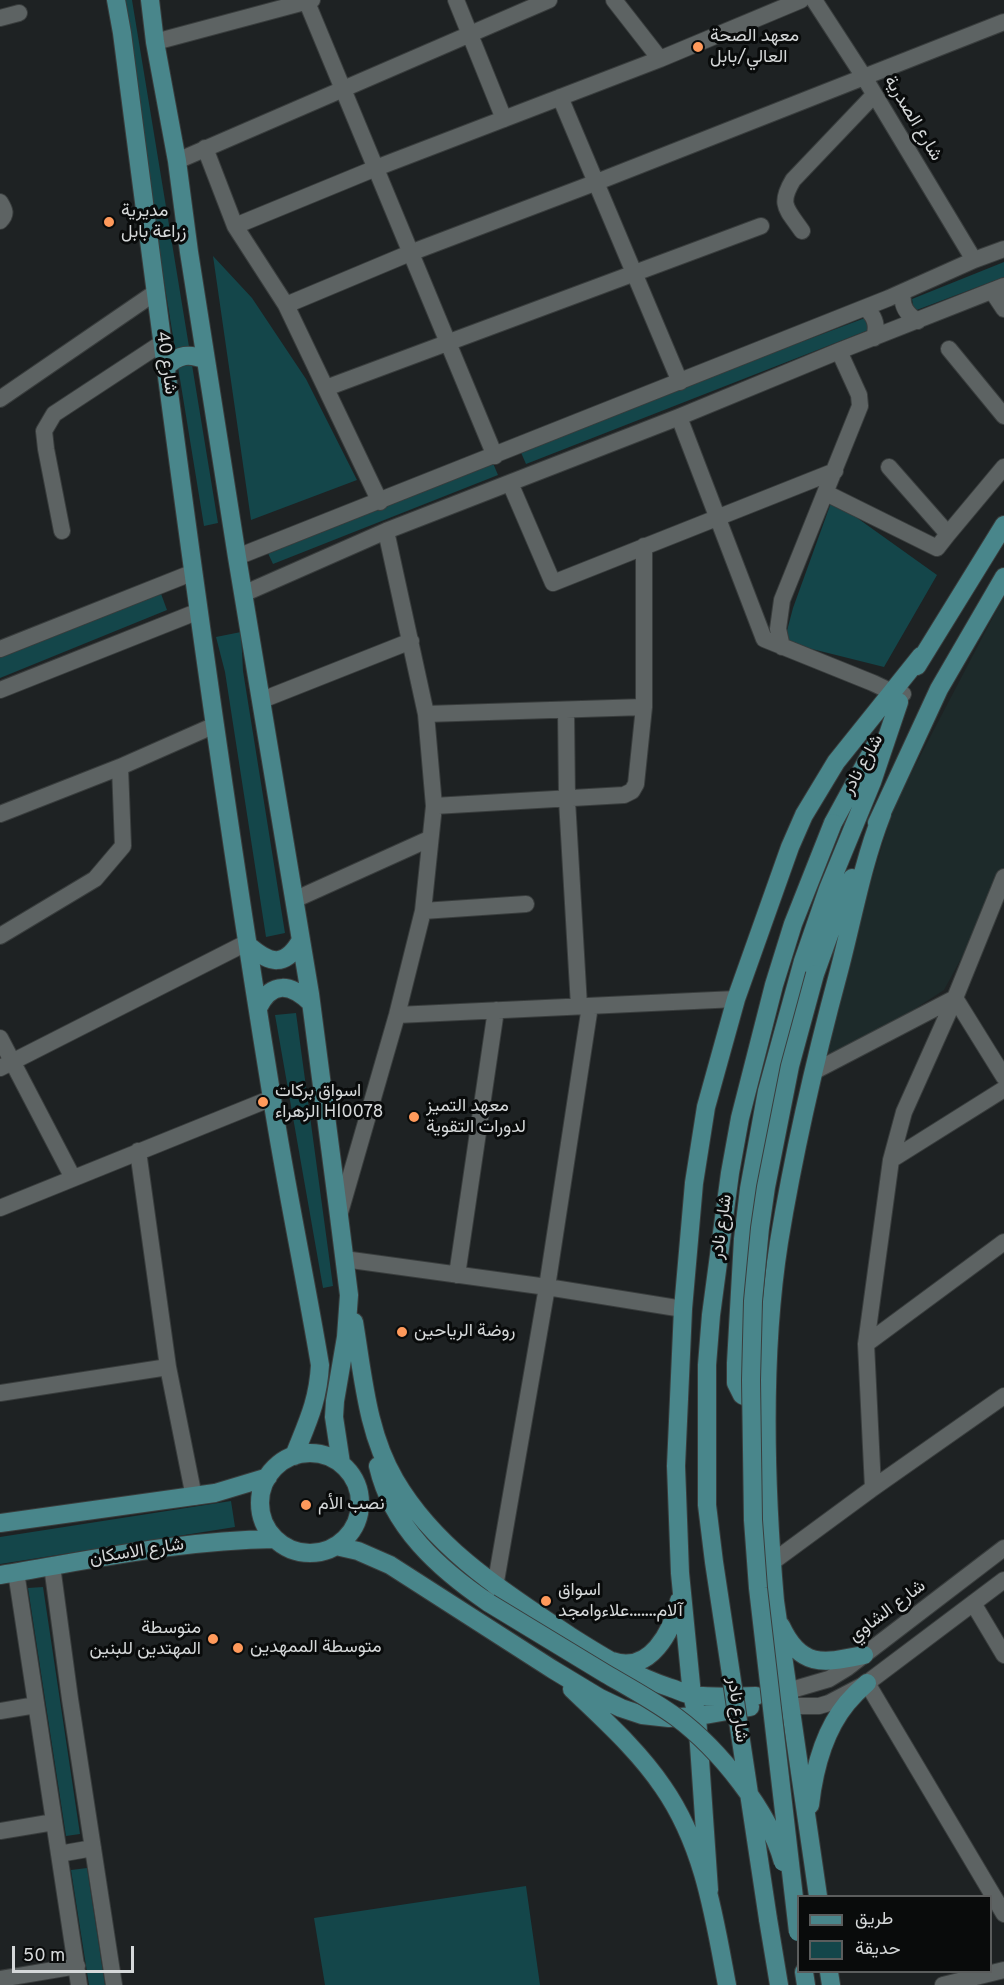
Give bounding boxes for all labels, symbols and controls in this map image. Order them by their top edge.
place label: معهد الصحة العالي/بابل [710,26,799,68]
marker: معهد الصحة العالي/بابل [691,40,705,54]
street label: شارع الصدرية [878,72,946,166]
place label: مديرية زراعة بابل [121,201,186,244]
marker: مديرية زراعة بابل [102,215,116,229]
street label: شارع 40 [150,330,180,396]
street label: شارع نادر [839,731,889,799]
place label: اسواق بركات الزهراء Hl0078 [275,1081,383,1124]
marker: اسواق بركات الزهراء Hl0078 [256,1095,270,1109]
place label: معهد التميز لدورات التقوية [426,1096,526,1138]
marker: معهد التميز لدورات التقوية [407,1110,421,1124]
street label: شارع نادر [708,1193,738,1261]
place label: روضة الرياحين [414,1321,515,1343]
marker: روضة الرياحين [395,1325,409,1339]
place label: نصب الأم [318,1494,385,1516]
marker: نصب الأم [299,1498,313,1512]
street label: شارع الاسكان [88,1535,186,1571]
street label: شارع الشاوي [845,1576,931,1648]
place label: اسواق آلام.......علاءوامجد [558,1580,683,1622]
marker: اسواق آلام.......علاءوامجد [539,1594,553,1608]
place label: متوسطة المهتدين للبنين [90,1618,201,1660]
marker: متوسطة المهتدين للبنين [206,1632,220,1646]
place label: متوسطة الممهدين [250,1637,382,1659]
marker: متوسطة الممهدين [231,1641,245,1655]
street label: شارع نادر [721,1676,751,1744]
legend [797,1895,992,1973]
text: طريق [855,1908,893,1931]
scale bar [15,1934,136,1972]
text: حديقة [855,1938,901,1961]
text: 50 m [23,1945,65,1968]

